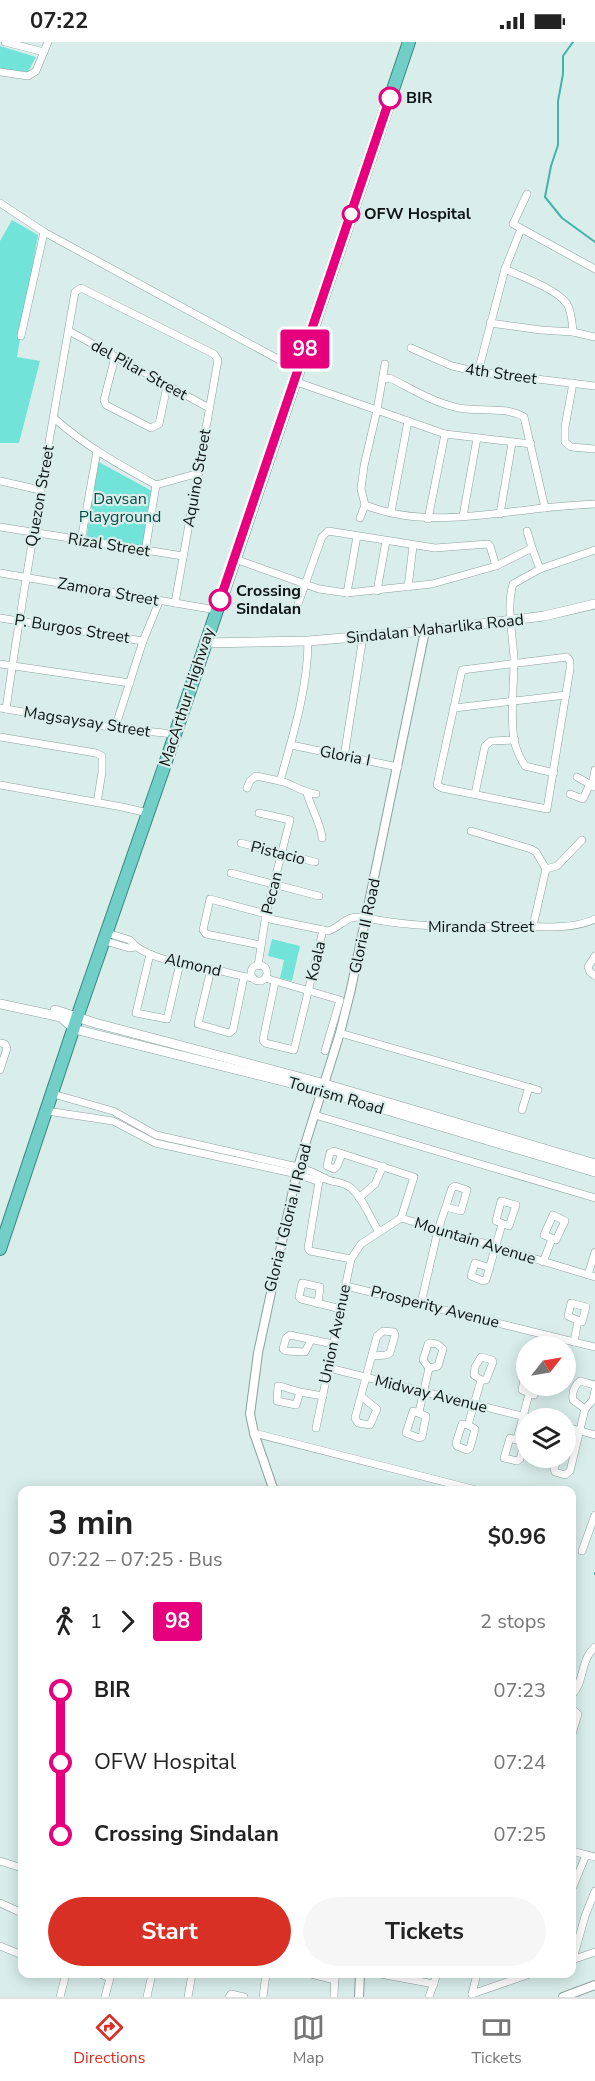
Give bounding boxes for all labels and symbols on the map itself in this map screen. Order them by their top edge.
marker: BIR [379,87,401,109]
place label: BIR [406,87,433,109]
place label: OFW Hospital [364,203,471,225]
marker: OFW Hospital [342,205,360,223]
line badge: 98 [278,330,332,368]
street label: del Pilar Street [87,334,192,406]
street label: 4th Street [464,358,539,390]
street label: Aquino Street [178,427,217,529]
street label: Quezon Street [20,443,60,548]
park label: Davsan Playground [79,488,161,528]
street label: Rizal Street [66,528,152,562]
street label: Zamora Street [56,572,161,612]
place label: Crossing Sindalan [236,580,301,620]
marker: Crossing Sindalan [209,589,231,611]
street label: P. Burgos Street [13,609,132,649]
street label: Sindalan Maharlika Road [345,609,525,649]
street label: MacArthur Highway [154,624,220,769]
street label: Magsaysay Street [22,701,152,743]
street label: Gloria I [318,740,372,772]
street label: Pistacio [248,836,308,870]
street label: Pecan [256,869,288,917]
street label: Gloria II Road [344,876,386,976]
street label: Miranda Street [428,916,534,938]
street label: Koala [301,939,331,983]
street label: Almond [163,948,223,982]
street label: Tourism Road [286,1072,386,1120]
street label: Gloria I Gloria II Road [259,1142,317,1294]
street label: Mountain Avenue [411,1212,539,1270]
street label: Prosperity Avenue [368,1280,502,1334]
street label: Union Avenue [314,1282,356,1386]
north arrow [516,1336,576,1396]
street label: Midway Avenue [372,1369,490,1419]

